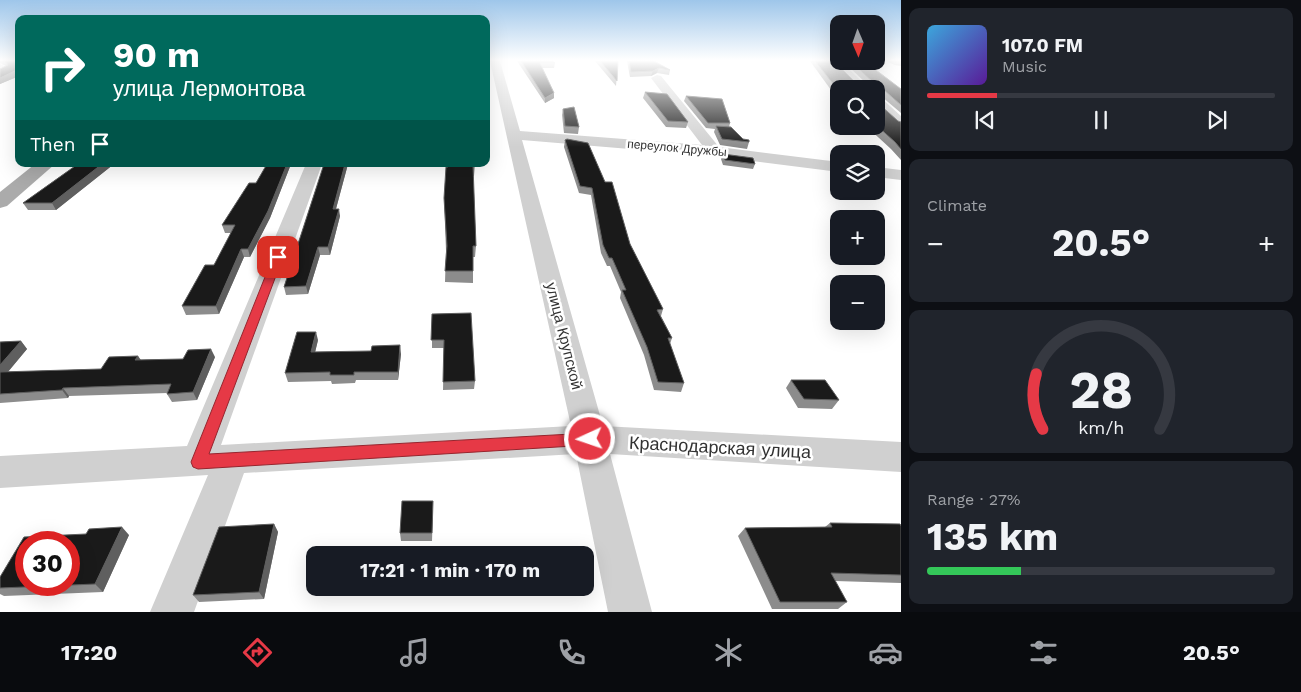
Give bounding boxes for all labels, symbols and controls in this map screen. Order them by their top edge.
north arrow [830,15,885,70]
map controls [830,15,885,330]
text: 90 m [113,34,200,76]
text: 107.0 FM [1002,34,1083,57]
icon: right [30,35,95,100]
text: Music [1002,57,1047,76]
text: улица Лермонтова [113,76,305,101]
button: search [830,80,885,135]
icon: previous [971,106,999,134]
icon: pause [1087,106,1115,134]
icon: next [1203,106,1231,134]
icon: arrive [86,130,114,158]
text: Then [30,133,76,156]
street label: переулок Дружбы [627,137,727,159]
button: layers [830,145,885,200]
text: Climate [927,196,987,215]
button: + [830,210,885,265]
text: 20.5° [1052,221,1150,265]
text: − [927,227,944,260]
text: + [1258,227,1275,260]
pin [257,236,299,278]
icon: arrive [264,243,292,271]
button: − [830,275,885,330]
street label: улица Крупской [542,281,586,391]
text: 28 [1069,360,1133,421]
position arrow [563,412,615,464]
text: km/h [1078,417,1124,438]
street label: Краснодарская улица [628,432,813,462]
text: Range · 27% [927,490,1021,509]
text: 135 km [927,515,1058,559]
speed limit sign: 30 [15,531,80,596]
text: 17:21 · 1 min · 170 m [360,559,540,582]
icon: directions [240,635,275,670]
icon: music [397,635,432,670]
icon: phone [554,635,589,670]
icon: climate [711,635,746,670]
icon: car [868,635,903,670]
icon: filters [1026,635,1061,670]
text: 17:20 [61,640,117,665]
text: 20.5° [1183,640,1240,665]

